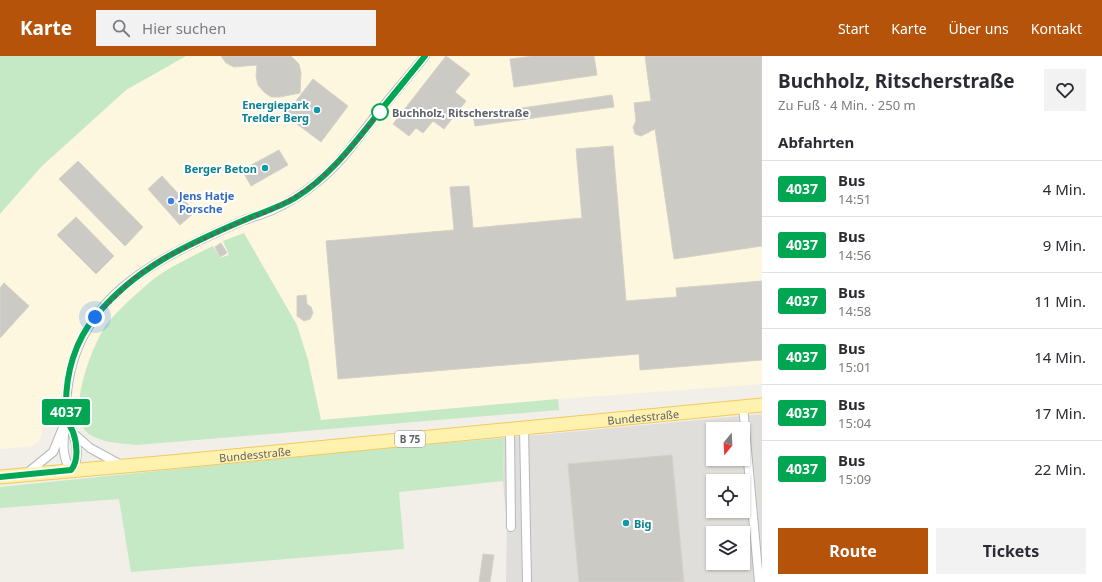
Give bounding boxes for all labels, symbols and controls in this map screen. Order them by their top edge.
search box [96,10,376,46]
text: Karte [20,15,72,41]
icon: search [110,17,132,39]
text: Hier suchen [142,18,226,38]
text: Start [838,19,869,38]
text: Karte [891,19,927,38]
text: Über uns [949,19,1009,38]
text: Kontakt [1031,19,1082,38]
text: Buchholz, Ritscherstraße [778,68,1015,94]
button: heart [1044,69,1086,111]
text: Zu Fuß · 4 Min. · 250 m [778,96,916,114]
place label: Energiepark Trelder Berg [242,97,309,125]
marker: Buchholz, Ritscherstraße [371,103,389,121]
marker: Energiepark Trelder Berg [312,105,322,115]
place label: Buchholz, Ritscherstraße [392,105,529,120]
text: Abfahrten [778,132,854,152]
place label: Berger Beton [184,161,257,176]
marker: Berger Beton [260,163,270,173]
text: Bus [838,170,865,190]
text: 4037 [786,179,818,198]
text: 4 Min. [1043,179,1086,199]
place label: Jens Hatje Porsche [178,188,235,216]
text: 14:51 [838,190,871,208]
marker: Jens Hatje Porsche [166,196,176,206]
text: Bus [838,226,865,246]
text: 4037 [786,235,818,254]
text: 9 Min. [1043,235,1086,255]
text: 14:56 [838,246,871,264]
text: Bus [838,282,865,302]
text: 4037 [786,291,818,310]
text: 11 Min. [1034,291,1086,311]
text: 14:58 [838,302,871,320]
your location [85,307,105,327]
text: Bus [838,338,865,358]
text: 4037 [786,347,818,366]
text: 14 Min. [1034,347,1086,367]
text: 15:01 [838,358,871,376]
text: Bus [838,394,865,414]
line badge: 4037 [38,399,94,425]
text: 4037 [50,402,82,421]
text: 4037 [786,403,818,422]
text: 17 Min. [1034,403,1086,423]
street label: Bundesstraße [607,406,680,427]
text: 15:04 [838,414,871,432]
north arrow [706,422,750,466]
map controls [706,422,750,570]
road number: B 75 [395,431,425,447]
street label: Bundesstraße [218,443,291,465]
text: Bus [838,450,865,470]
text: 4037 [786,459,818,478]
text: 22 Min. [1034,459,1086,479]
text: 15:09 [838,470,871,488]
button: locate [706,474,750,518]
place label: Big [634,516,652,531]
marker: Big [621,518,631,528]
button: layers [706,526,750,570]
button: Route [778,528,928,574]
button: Tickets [936,528,1086,574]

